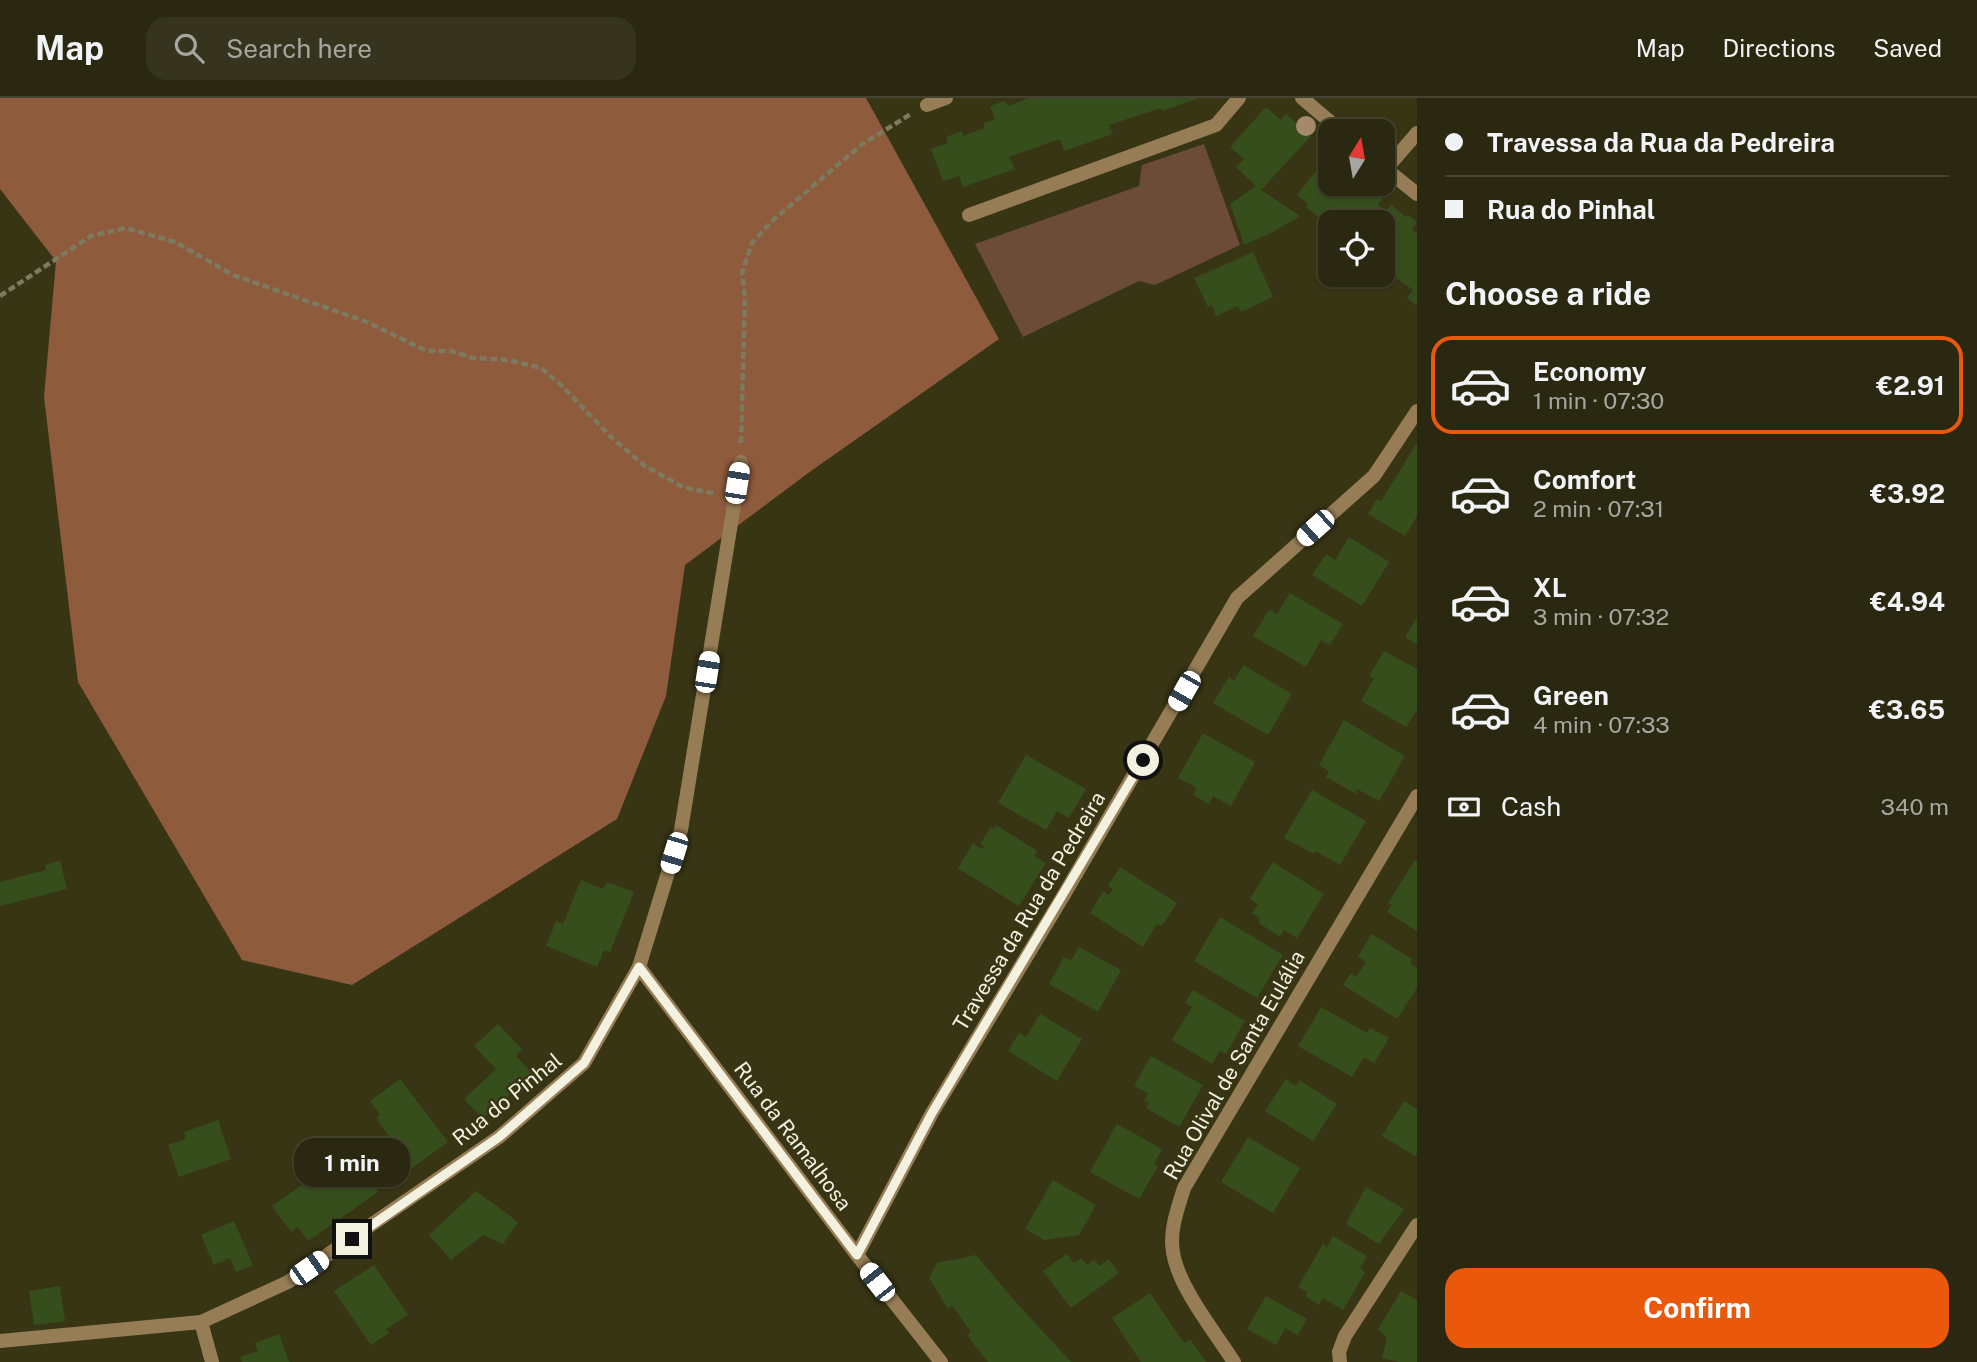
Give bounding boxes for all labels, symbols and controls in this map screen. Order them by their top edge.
search box [146,17,636,80]
text: Map [35,29,104,67]
icon: search [170,29,208,67]
text: Search here [226,33,372,64]
text: Map [1636,34,1685,62]
text: Directions [1723,34,1835,62]
text: Saved [1873,34,1942,62]
north arrow [1318,119,1395,196]
map controls [1318,119,1395,287]
text: Travessa da Rua da Pedreira [1487,127,1835,158]
text: Rua do Pinhal [1487,194,1655,225]
button: locate [1318,210,1395,287]
text: Choose a ride [1445,275,1651,312]
icon: car [1449,354,1512,417]
text: Economy [1533,356,1646,387]
text: €2.91 [1876,370,1945,401]
text: 1 min · 07:30 [1533,387,1664,414]
car [724,461,751,505]
icon: car [1449,462,1512,525]
text: Comfort [1533,464,1636,495]
text: €3.92 [1870,478,1945,509]
text: 2 min · 07:31 [1533,495,1664,522]
car [1293,506,1338,550]
icon: car [1449,570,1512,633]
text: XL [1533,572,1567,603]
text: €4.94 [1870,586,1945,617]
text: 3 min · 07:32 [1533,603,1669,630]
car [694,650,721,694]
car [1165,668,1204,714]
icon: car [1449,678,1512,741]
text: Green [1533,680,1609,711]
text: €3.65 [1869,694,1945,725]
text: 4 min · 07:33 [1533,711,1670,738]
route start [1127,744,1159,776]
street label: Travessa da Rua da Pedreira [948,787,1110,1035]
icon: cash [1445,788,1483,826]
text: Cash [1501,791,1561,822]
text: 340 m [1881,793,1949,820]
car [658,830,691,876]
street label: Rua Olival de Santa Eulália [1158,946,1310,1184]
street label: Rua do Pinhal [447,1047,567,1151]
street label: Rua da Ramalhosa [729,1057,857,1215]
callout: 1 min [294,1138,410,1186]
text: 1 min [324,1149,380,1176]
route end [336,1223,368,1255]
car [286,1247,333,1289]
car [856,1259,899,1305]
button: Confirm [1445,1268,1949,1348]

